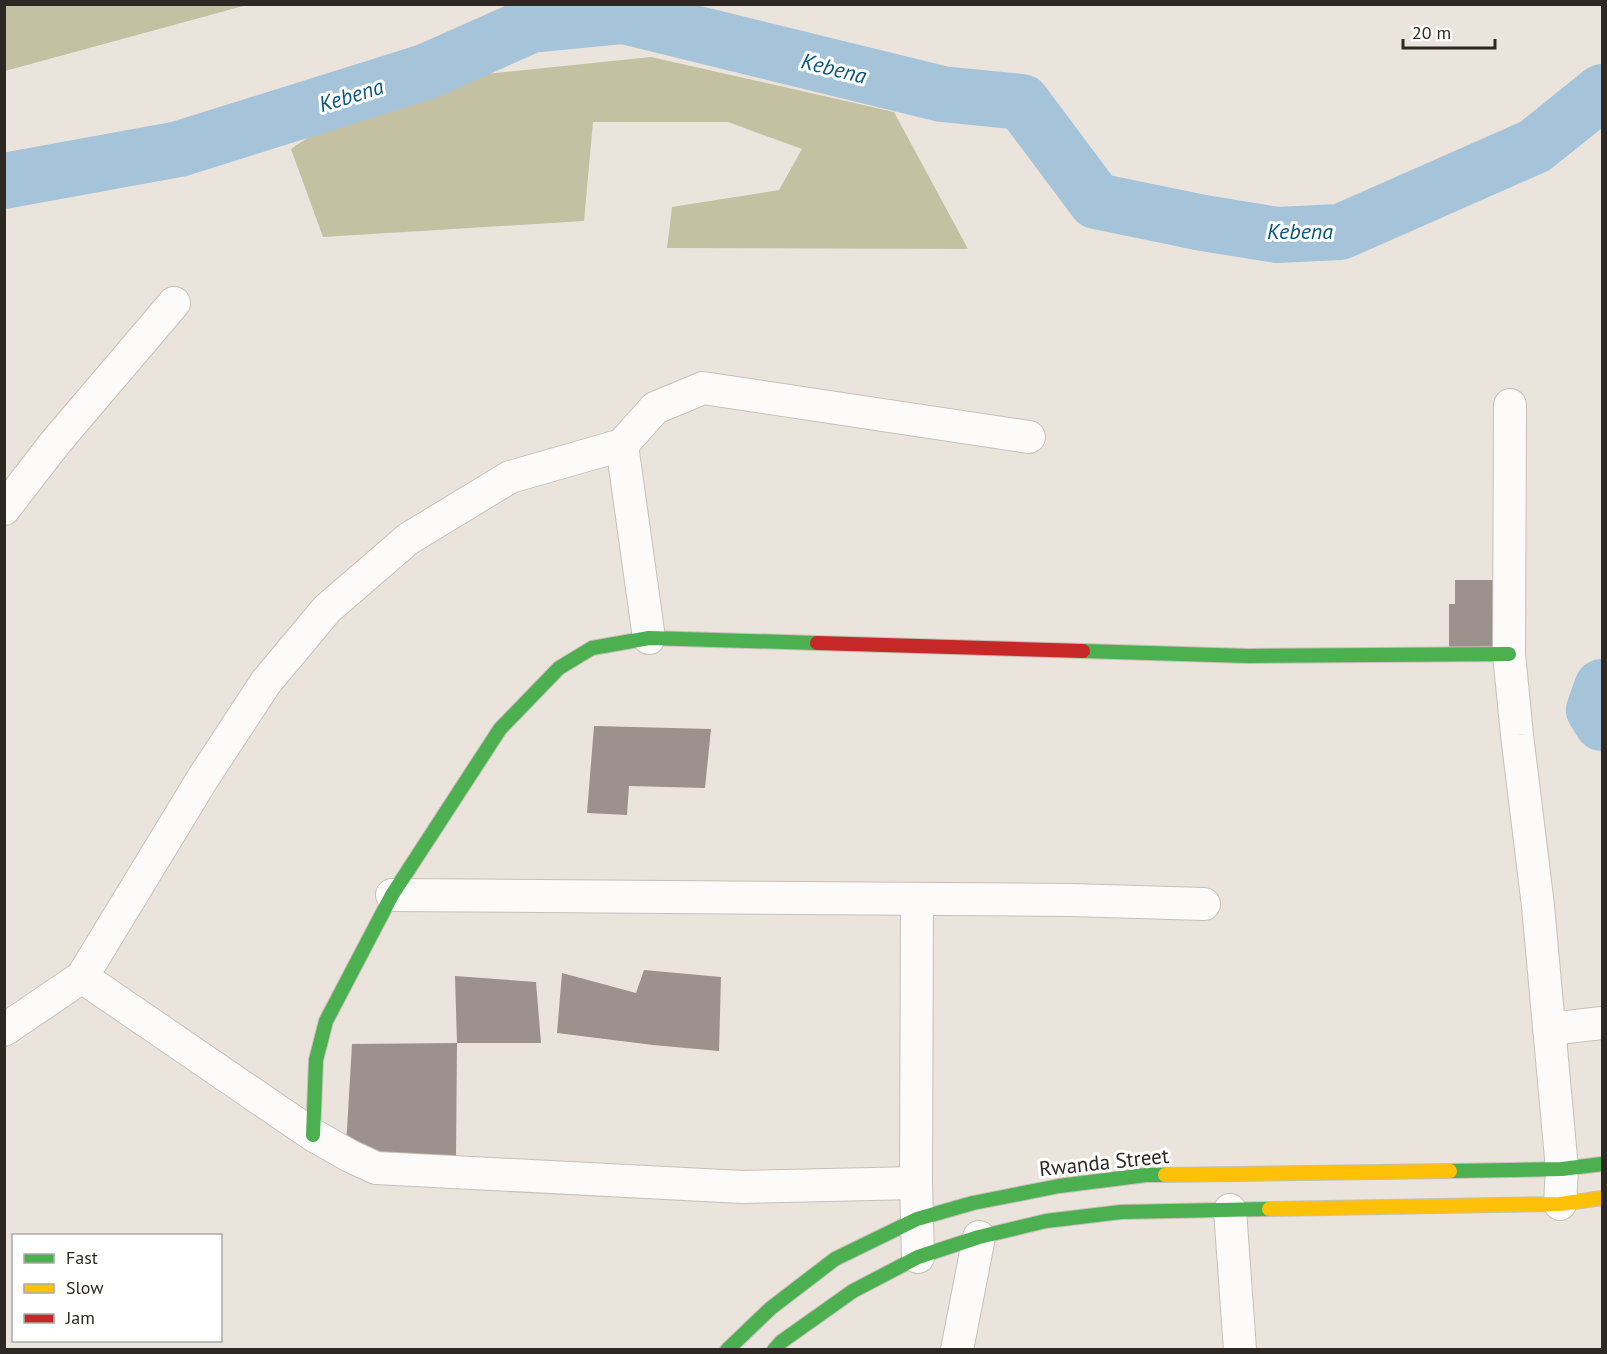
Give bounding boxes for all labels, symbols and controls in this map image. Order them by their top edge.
scale bar [1403,12,1494,50]
text: 20 m [1412,21,1451,44]
water label: Kebena [799,46,870,90]
water label: Kebena [315,72,387,118]
water label: Kebena [1267,217,1333,245]
street label: Rwanda Street [1038,1142,1170,1182]
legend [12,1234,222,1342]
text: Fast [66,1246,98,1269]
text: Slow [66,1276,104,1299]
text: Jam [65,1306,95,1329]

